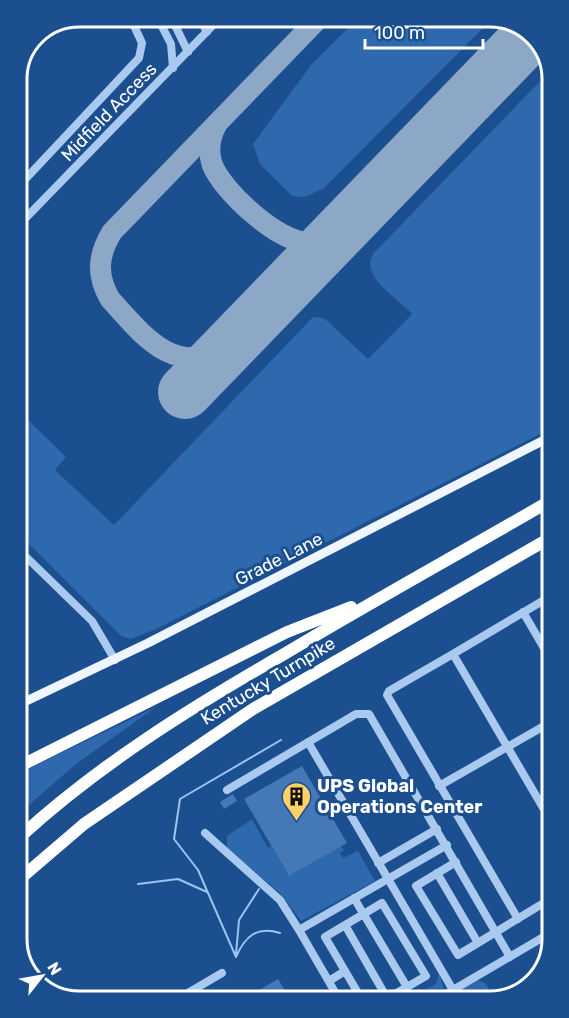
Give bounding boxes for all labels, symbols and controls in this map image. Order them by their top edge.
scale bar [365,12,484,50]
text: 100 m [374,22,425,44]
street label: Midfield Access [56,58,162,166]
street label: Grade Lane [232,528,326,590]
street label: Kentucky Turnpike [197,632,339,730]
place label: UPS Global Operations Center [317,775,482,818]
building icon: UPS Global Operations Center [280,780,312,822]
north arrow [12,946,72,1006]
text: N [43,959,66,978]

